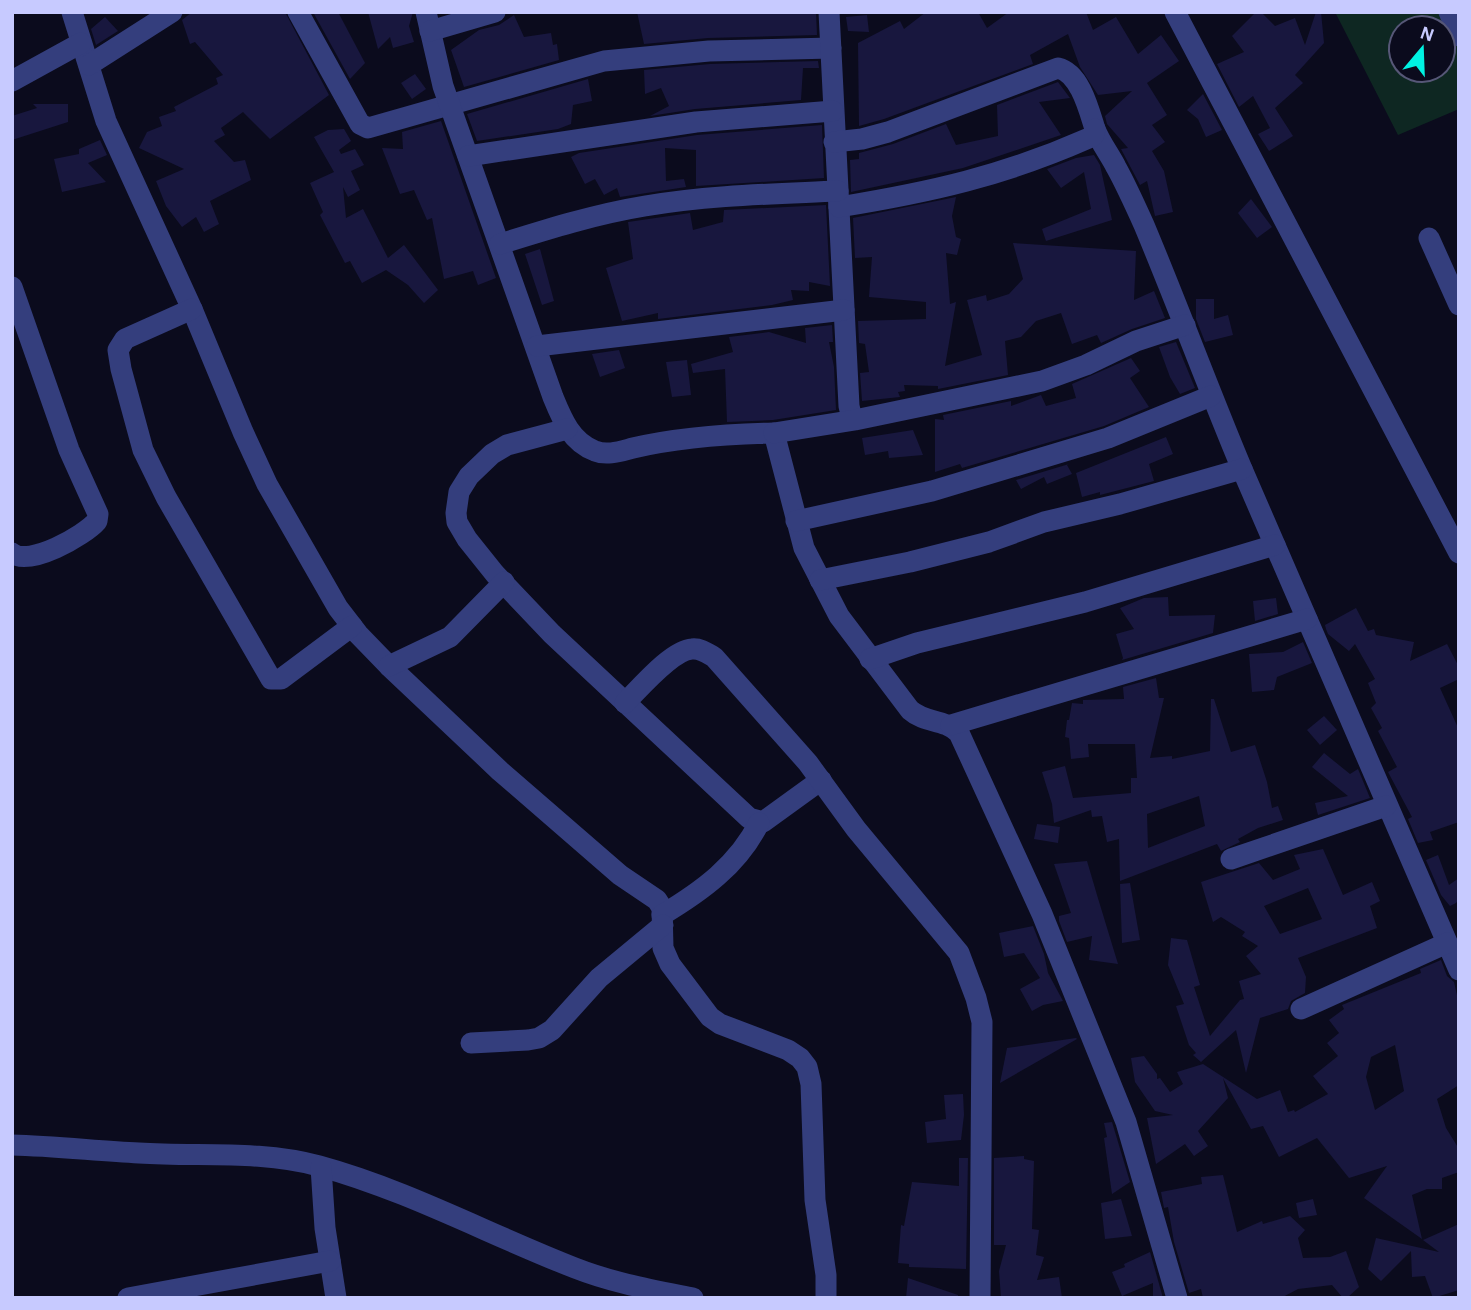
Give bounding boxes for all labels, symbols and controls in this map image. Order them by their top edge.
north arrow [1387,14,1457,84]
text: N [1418,23,1436,45]

